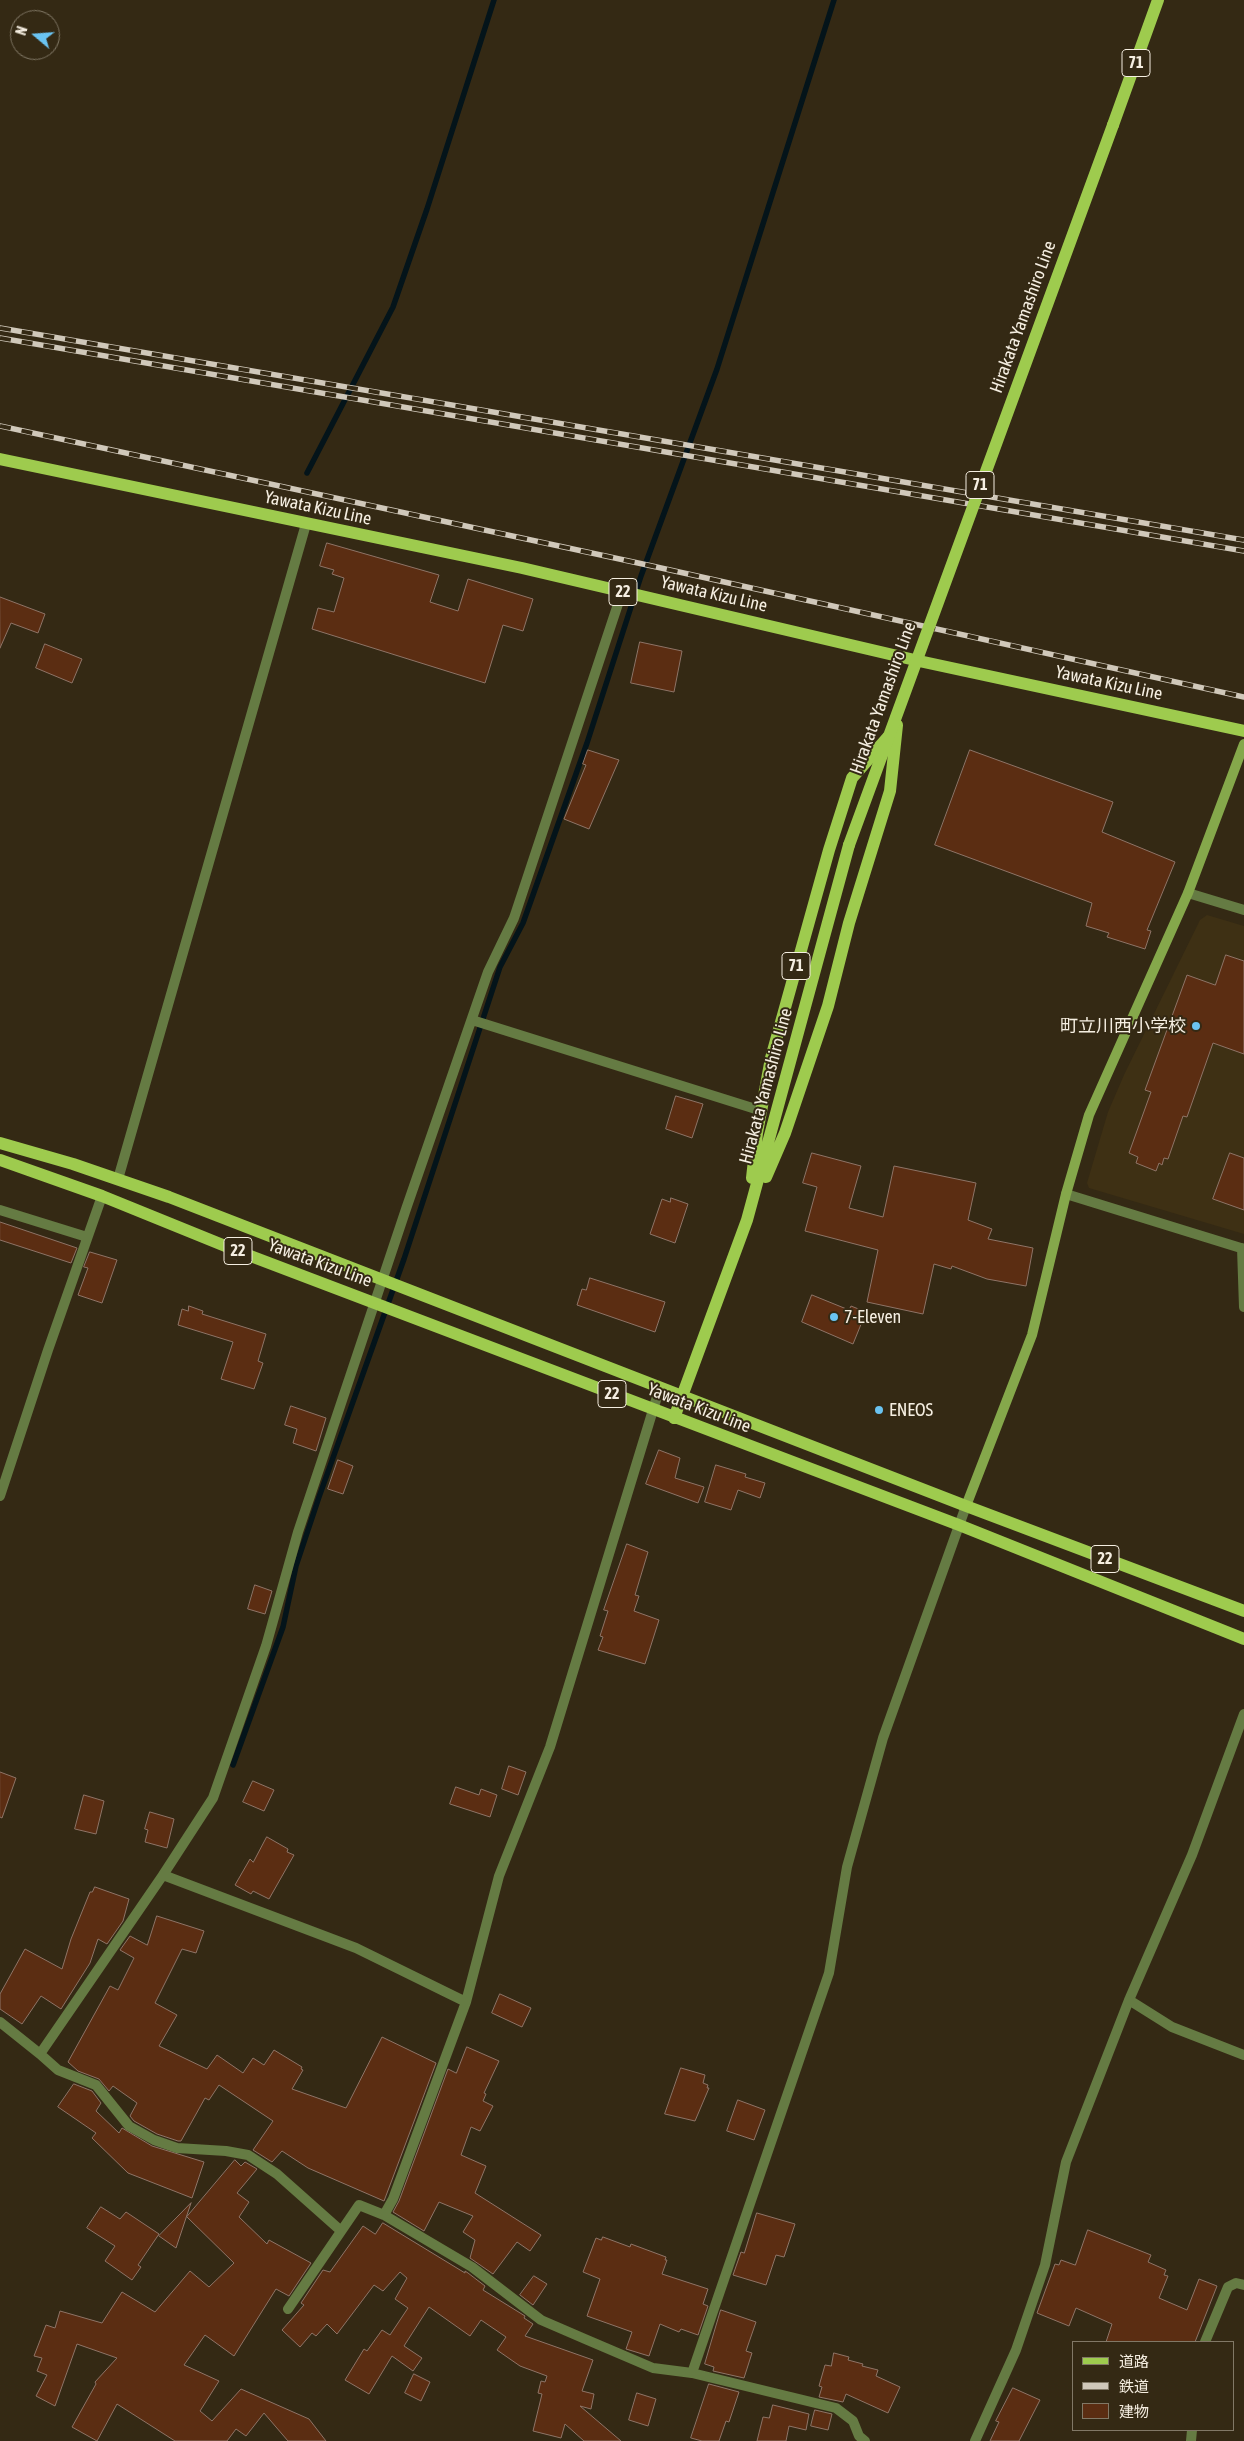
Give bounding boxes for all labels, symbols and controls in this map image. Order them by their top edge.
north arrow [10,10,60,60]
text: N [13,24,31,37]
road number: 71 [1122,49,1150,76]
street label: Hirakata Yamashiro Line [985,238,1061,396]
road number: 71 [966,472,994,498]
street label: Yawata Kizu Line [263,486,373,530]
street label: Yawata Kizu Line [659,571,769,617]
road number: 22 [609,578,637,606]
street label: Hirakata Yamashiro Line [845,619,921,777]
street label: Yawata Kizu Line [1054,661,1164,705]
road number: 71 [782,952,810,979]
street label: Hirakata Yamashiro Line [735,1006,797,1166]
place label: 町立川西小学校 [1060,1015,1186,1037]
marker: 町立川西小学校 [1190,1020,1202,1032]
street label: Yawata Kizu Line [265,1234,375,1292]
road number: 22 [224,1238,252,1264]
place label: 7-Eleven [844,1306,901,1328]
marker: 7-Eleven [828,1311,840,1323]
street label: Yawata Kizu Line [644,1378,754,1438]
road number: 22 [598,1380,626,1408]
place label: ENEOS [889,1399,933,1421]
marker: ENEOS [873,1404,885,1416]
road number: 22 [1091,1546,1119,1572]
legend [1072,2341,1234,2431]
text: 道路 [1119,2353,1149,2370]
text: 鉄道 [1119,2378,1149,2395]
text: 建物 [1119,2403,1149,2420]

